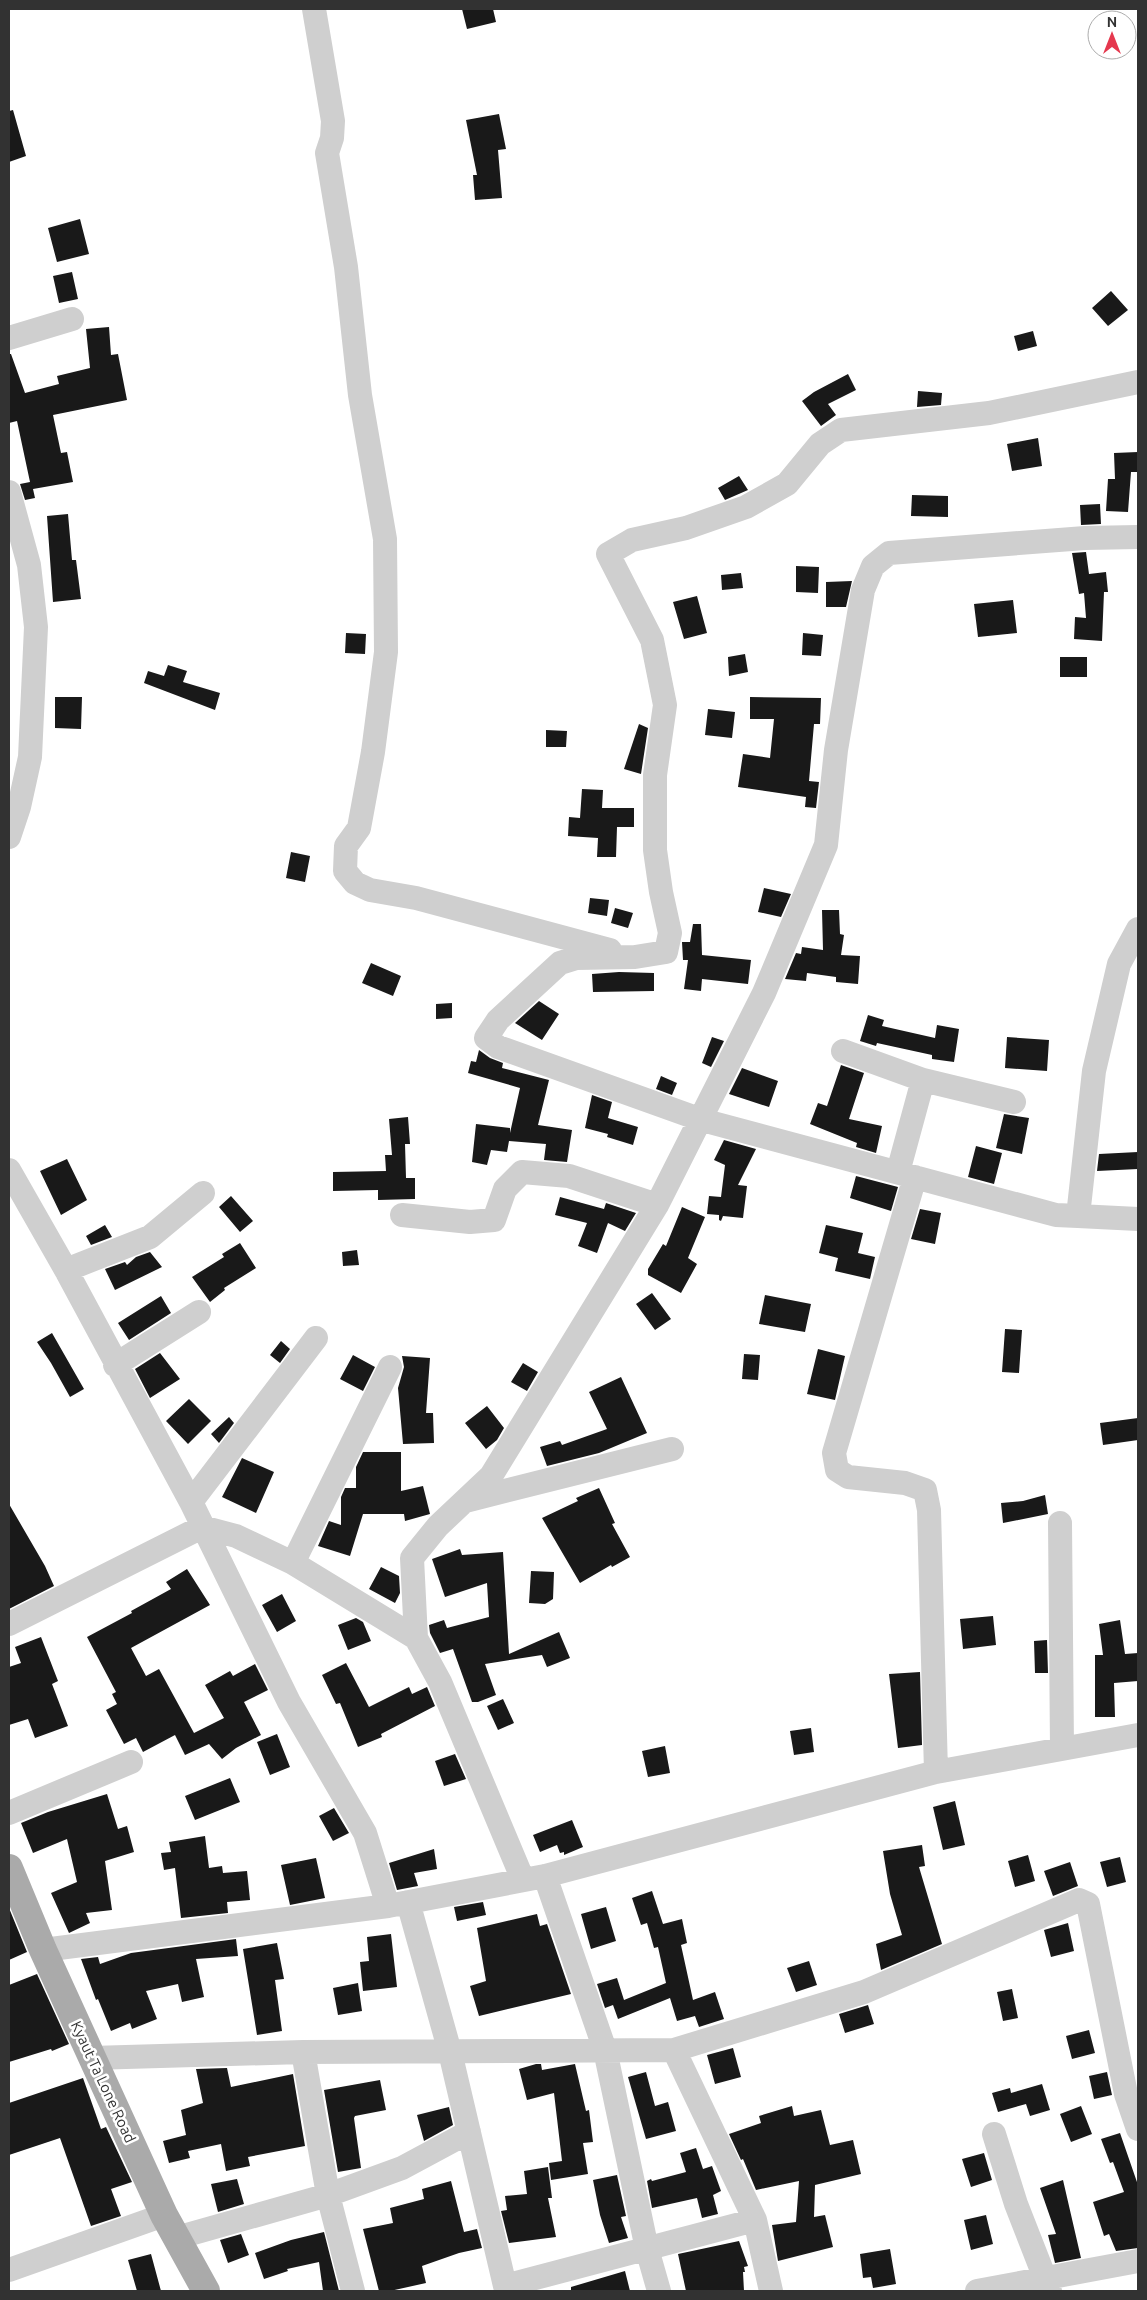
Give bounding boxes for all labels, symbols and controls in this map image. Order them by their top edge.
north arrow [1087,10,1137,60]
text: N [1107,14,1117,30]
street label: Kyaut Ta Lone Road [68,2018,139,2145]

